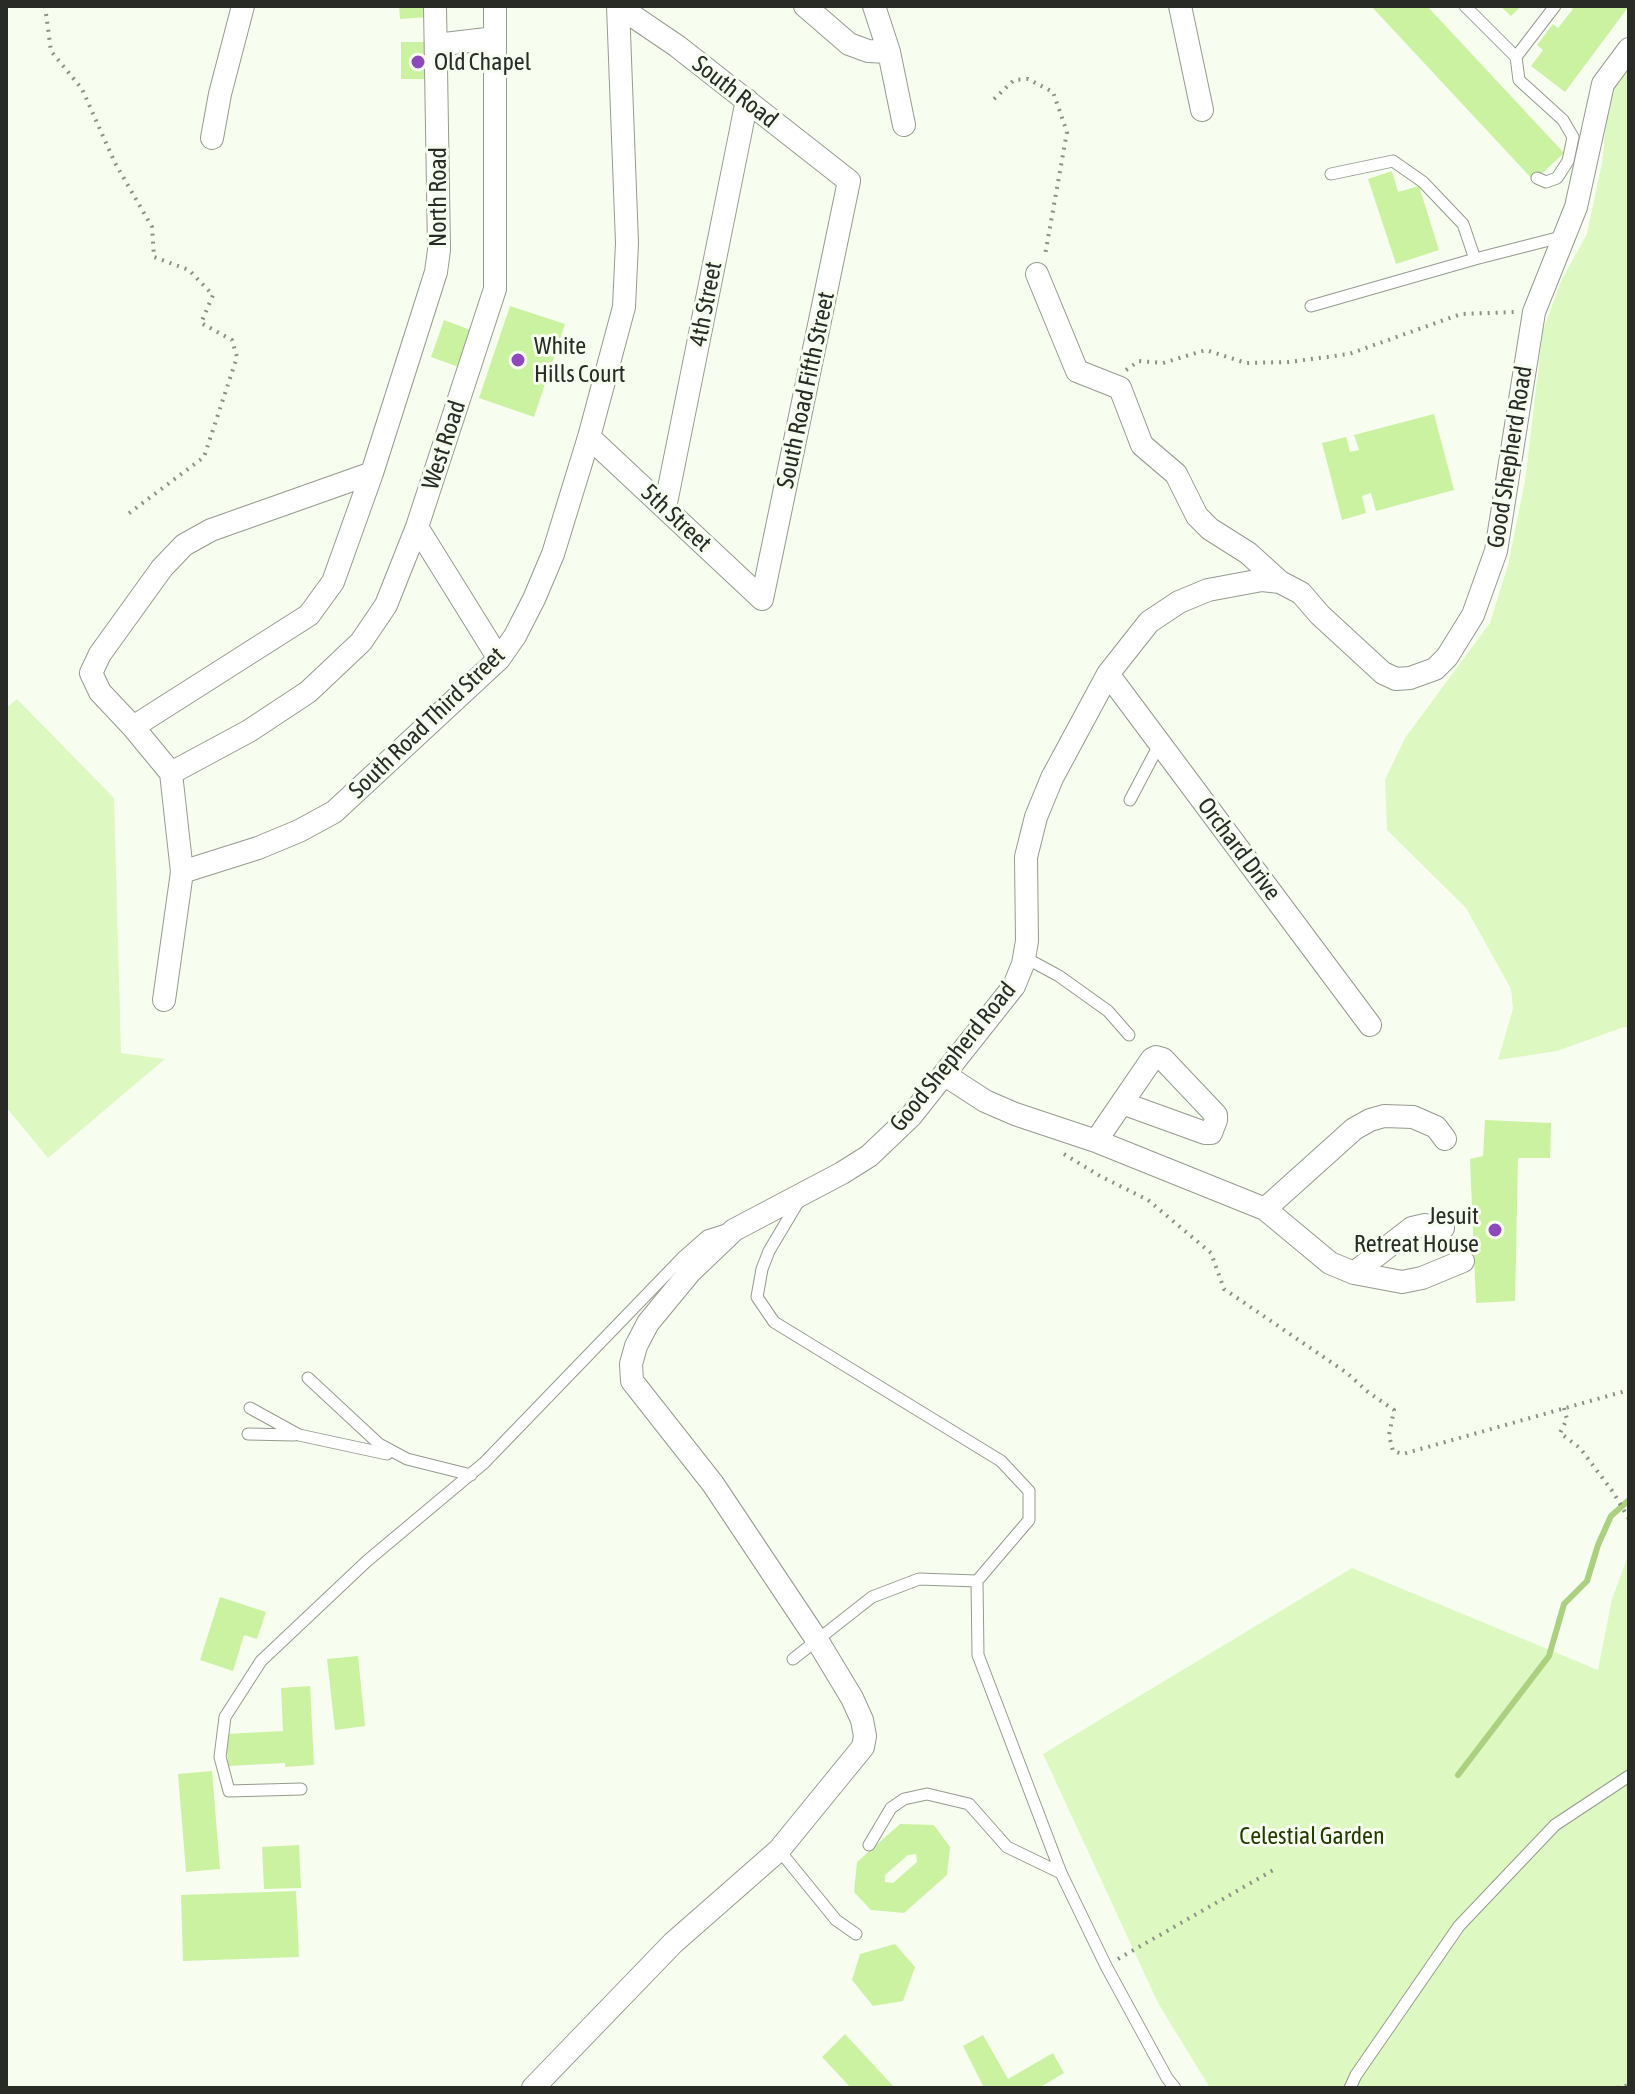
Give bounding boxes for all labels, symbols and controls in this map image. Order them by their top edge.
place label: Old Chapel [434,48,531,76]
street label: South Road [686,50,784,134]
marker: Old Chapel [409,53,427,71]
street label: North Road [424,147,452,247]
street label: 4th Street [684,259,728,349]
street label: South Road Fifth Street [771,289,841,491]
place label: White Hills Court [534,332,625,388]
marker: White Hills Court [509,351,527,369]
street label: Good Shepherd Road [1481,364,1539,550]
street label: West Road [416,397,472,493]
street label: 5th Street [635,478,717,558]
street label: South Road Third Street [343,641,511,805]
street label: Orchard Drive [1191,792,1287,906]
street label: Good Shepherd Road [884,976,1022,1138]
place label: Jesuit Retreat House [1354,1202,1479,1258]
marker: Jesuit Retreat House [1486,1221,1504,1239]
park label: Celestial Garden [1239,1822,1385,1850]

